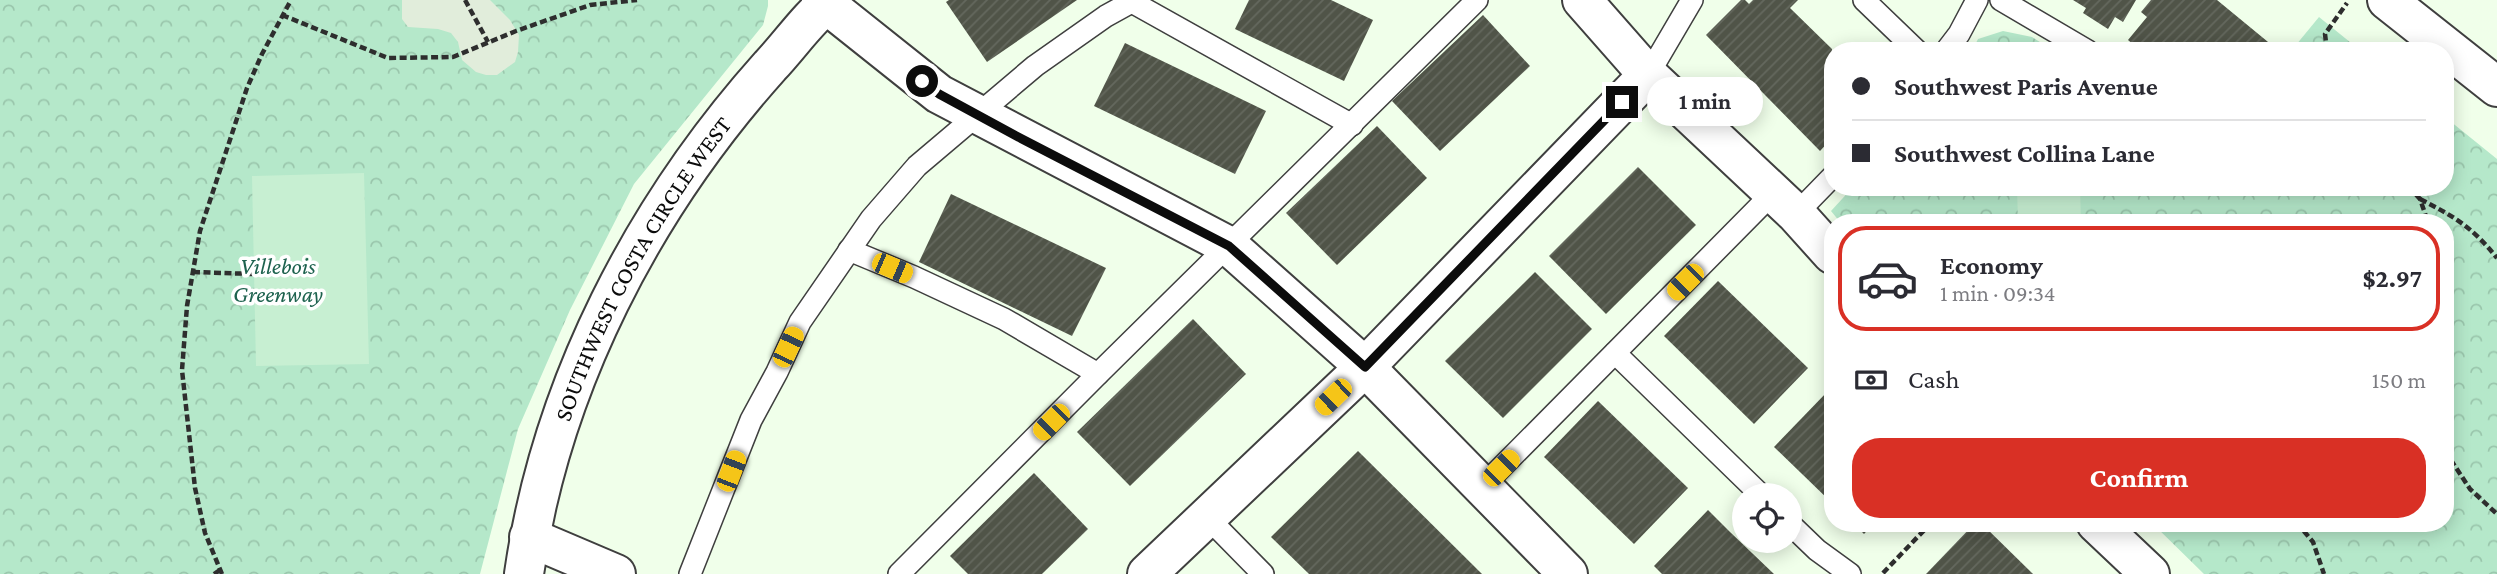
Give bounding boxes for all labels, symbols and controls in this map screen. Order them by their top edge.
route start [906,65,938,97]
text: Southwest Paris Avenue [1894,72,2158,101]
callout: 1 min [1646,78,1762,126]
route end [1606,86,1638,118]
text: 1 min [1679,88,1731,114]
street label: SOUTHWEST COSTA CIRCLE WEST [548,111,736,424]
text: Southwest Collina Lane [1894,139,2155,168]
icon: car [1856,247,1919,310]
car [869,250,916,286]
text: Economy [1940,251,2043,280]
park label: Villebois Greenway [233,252,323,307]
car [1663,260,1708,304]
text: $2.97 [2362,264,2422,293]
text: 1 min · 09:34 [1940,280,2056,306]
car [770,324,807,370]
icon: cash [1852,361,1890,399]
text: Cash [1908,365,1959,394]
text: 150 m [2372,367,2426,393]
car [1311,375,1356,419]
car [1029,400,1074,444]
button: Confirm [1852,438,2426,518]
car [1479,446,1524,490]
car [714,448,749,494]
map controls [1732,483,1802,553]
button: locate [1732,483,1802,553]

